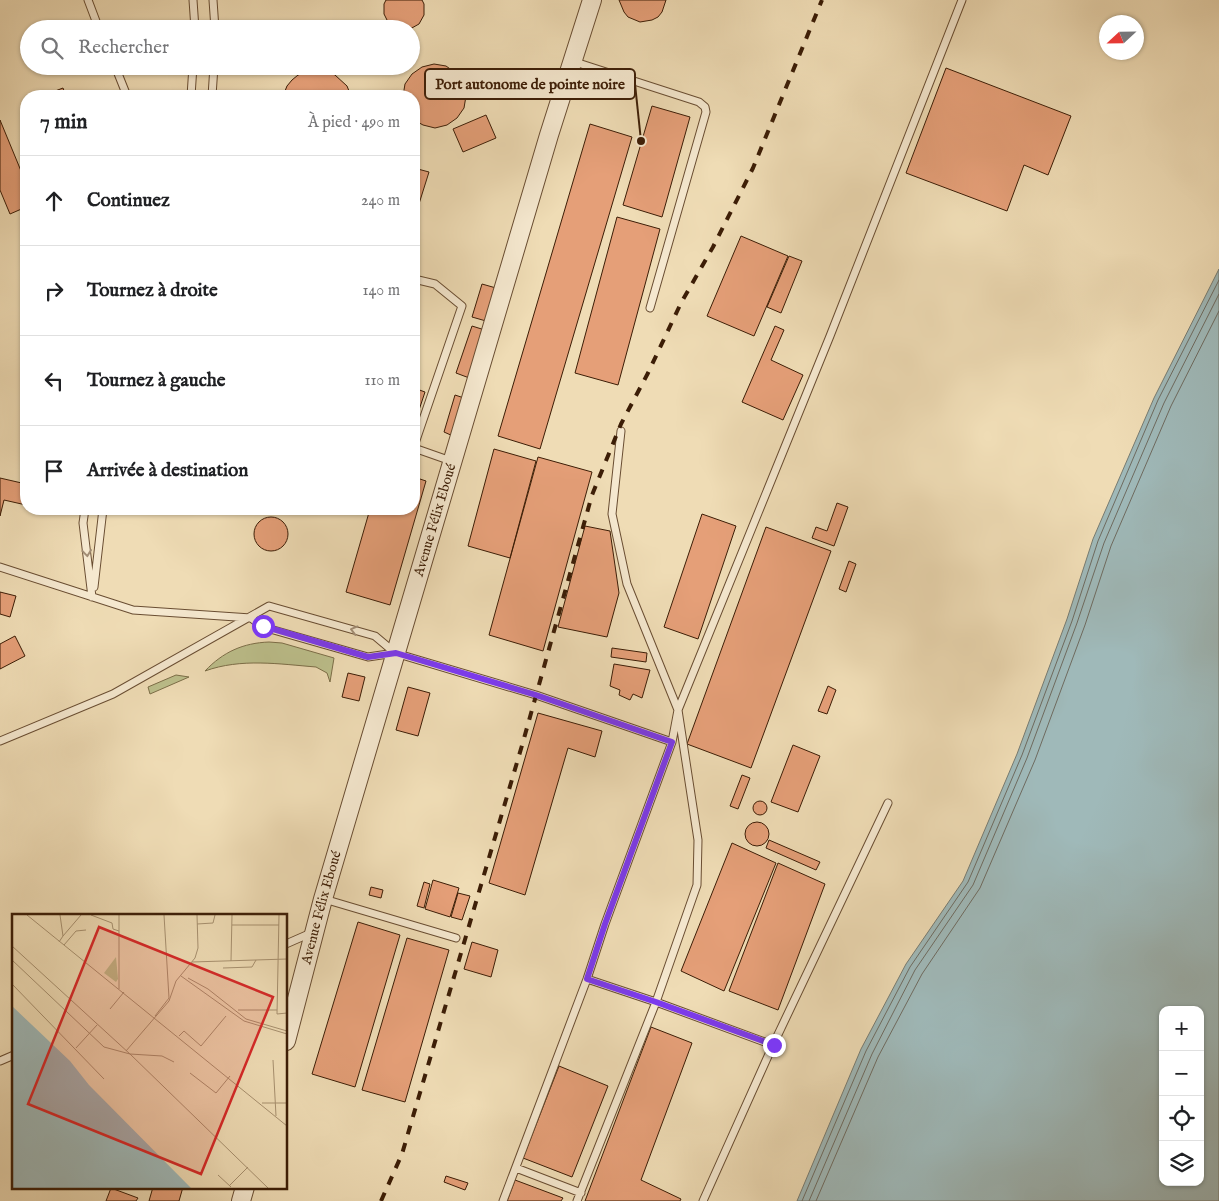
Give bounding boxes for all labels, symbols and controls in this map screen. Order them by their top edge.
north arrow [1099,15,1144,60]
search box [20,20,420,75]
icon: search [38,34,66,62]
text: Rechercher [78,36,169,60]
callout: Port autonome de pointe noire [425,69,635,99]
text: Port autonome de pointe noire [435,75,625,94]
text: 7 min [40,109,87,136]
text: À pied · 490 m [308,113,400,133]
icon: ahead [40,187,68,215]
text: Continuez [87,189,170,213]
text: 240 m [361,191,400,211]
icon: right [40,277,68,305]
text: Tournez à droite [87,279,218,303]
text: 140 m [362,281,400,301]
icon: left [40,367,68,395]
text: Tournez à gauche [87,369,226,393]
text: 110 m [364,371,400,391]
icon: arrive [40,457,68,485]
text: Arrivée à destination [87,459,248,483]
street label: Avenue Félix Eboué [410,461,461,580]
one-way arrow [81,549,92,557]
route start [252,615,275,638]
one-way arrow [351,625,359,635]
street label: Avenue Félix Eboué [297,848,346,967]
inset map [12,914,288,1188]
map controls [1159,1006,1204,1186]
button: + [1159,1006,1204,1051]
route end [763,1034,786,1057]
button: − [1159,1051,1204,1096]
button: locate [1159,1096,1204,1141]
button: layers [1159,1141,1204,1186]

